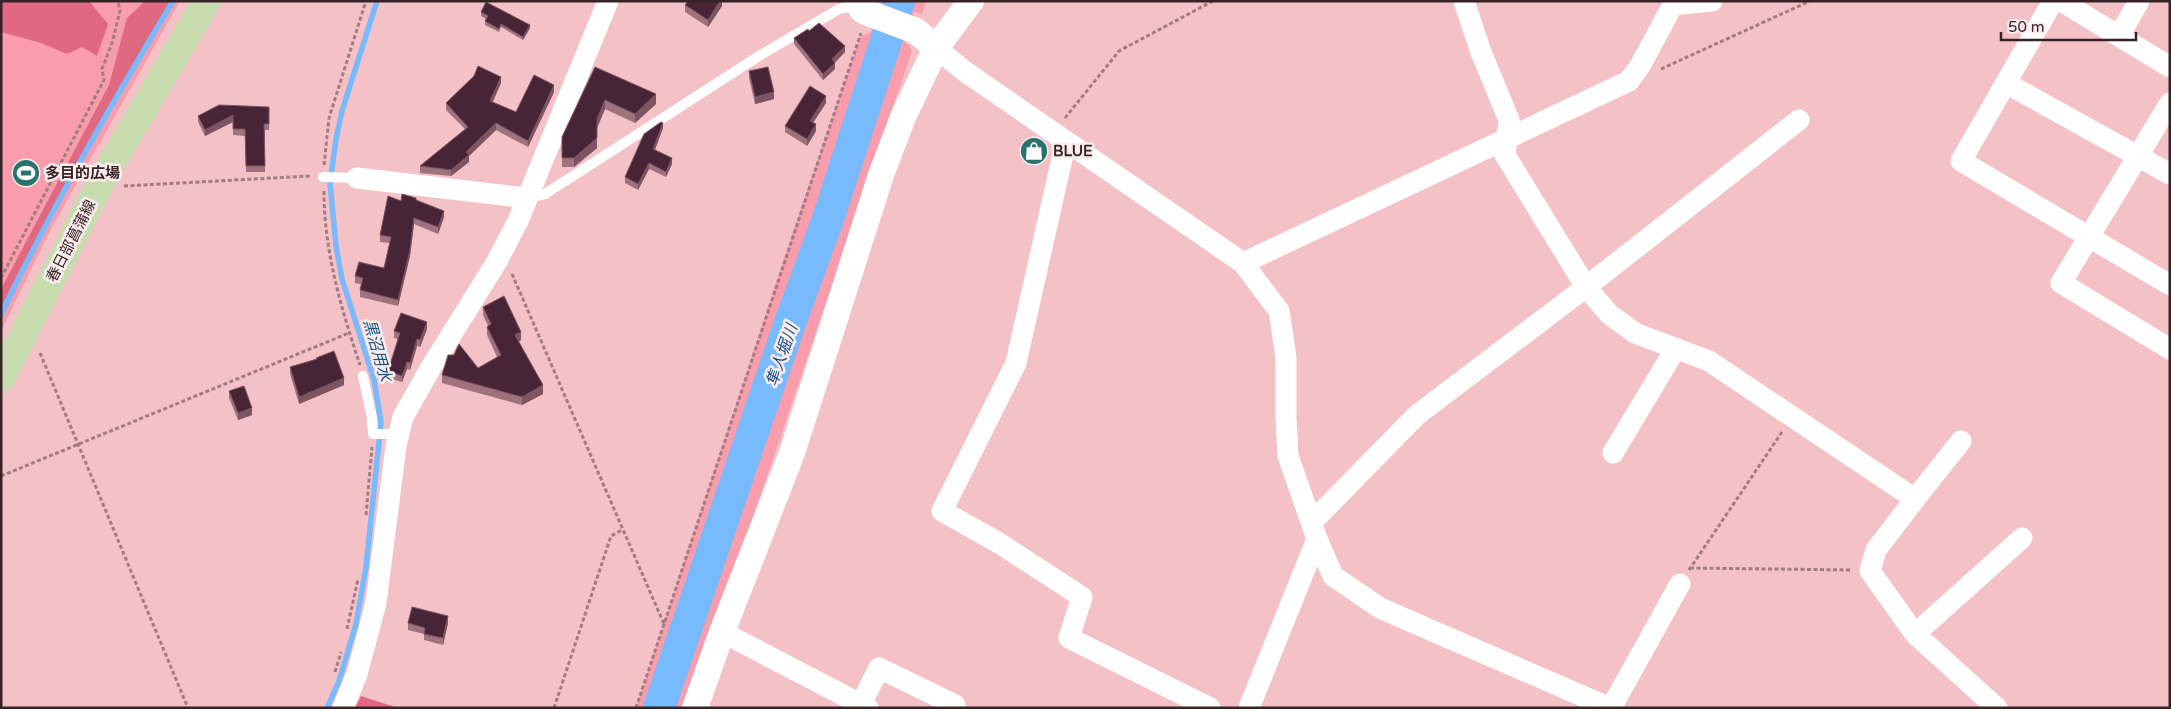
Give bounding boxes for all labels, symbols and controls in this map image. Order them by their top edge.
scale bar [2001,10,2136,42]
text: 50 m [2008,18,2045,36]
shop icon: BLUE [1019,136,1049,166]
place label: BLUE [1053,142,1093,160]
sports icon: 多目的広場 [11,158,41,188]
place label: 多目的広場 [45,164,120,182]
street label: 春日部菖蒲線 [43,197,99,285]
water label: 黒沼用水 [359,317,396,386]
water label: 隼人堀川 [762,320,802,389]

